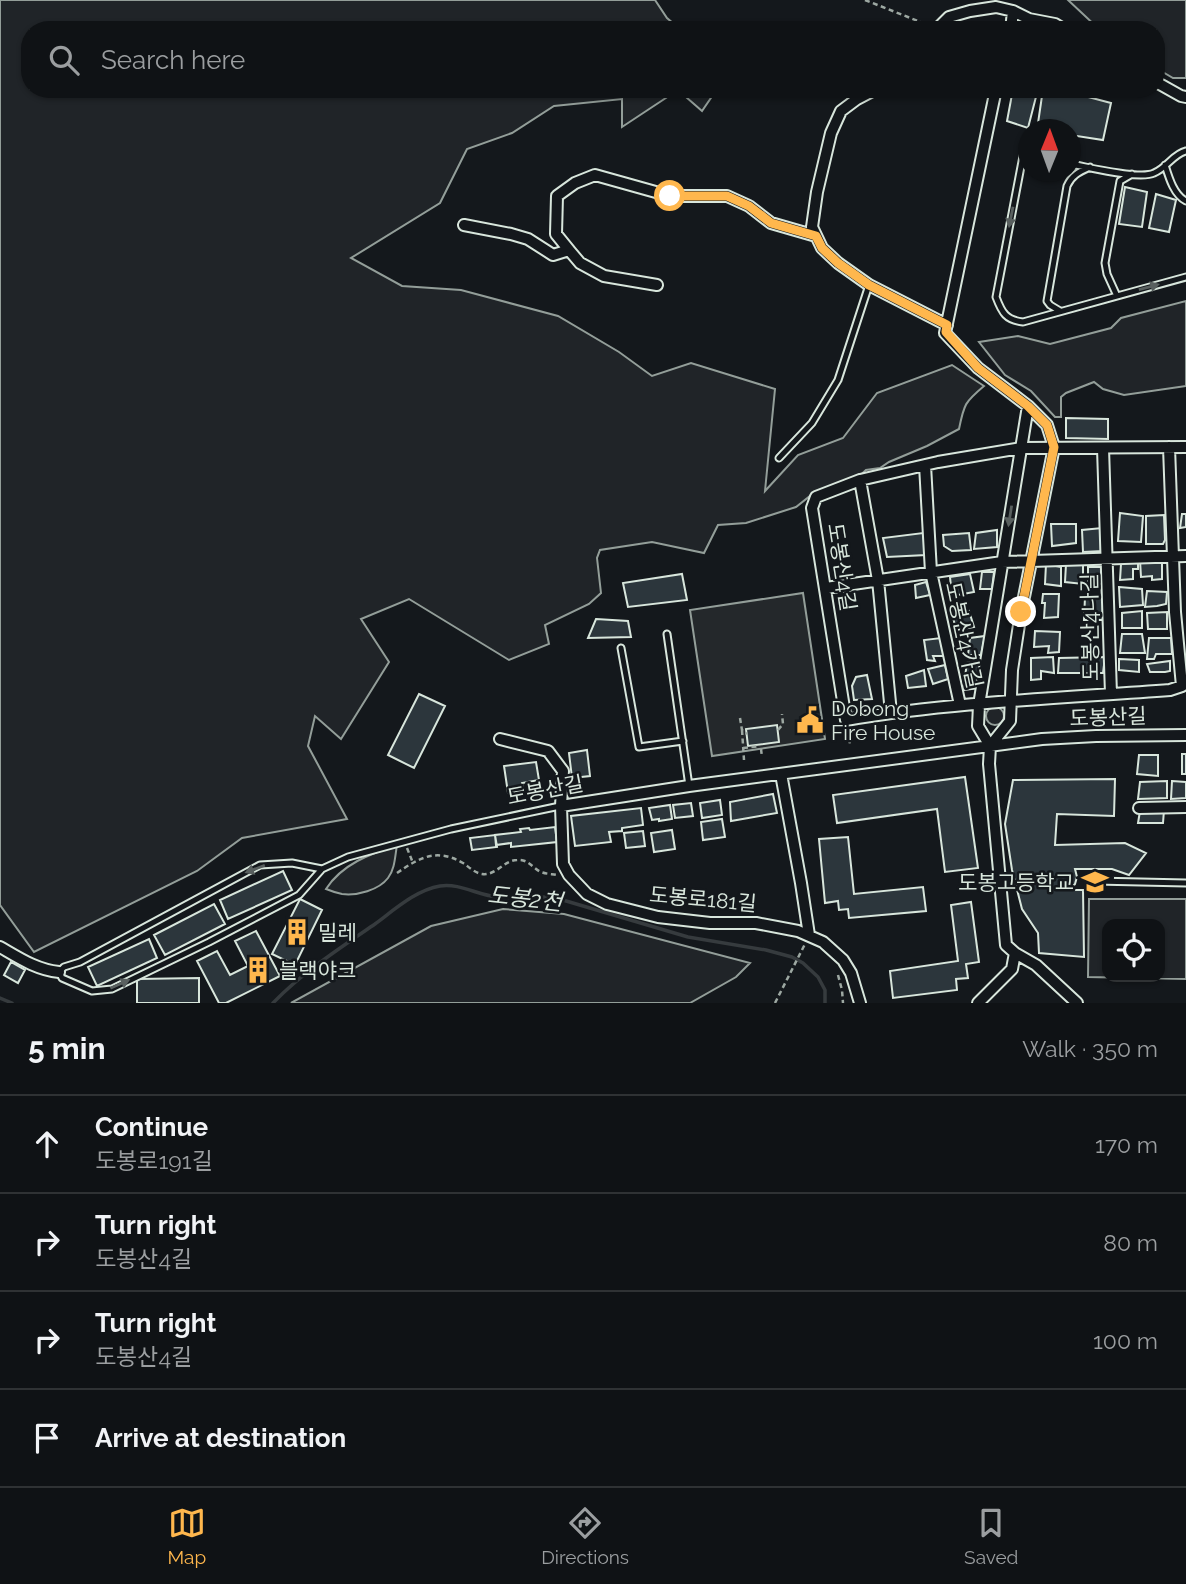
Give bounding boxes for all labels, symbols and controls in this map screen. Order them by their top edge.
search box [21,21,1165,98]
icon: search [45,41,83,79]
text: Search here [101,45,245,75]
north arrow [1018,119,1081,182]
route start [654,180,685,211]
one-way arrow [1006,206,1017,228]
one-way arrow [1138,281,1160,292]
one-way arrow [1004,505,1015,527]
street label: 도봉산4길 [823,521,861,613]
street label: 도봉산4나길 [1077,573,1103,681]
street label: 도봉산4가길 [941,580,987,690]
route end [1005,596,1036,627]
place label: Dobong Fire House [831,696,935,745]
street label: 도봉산길 [1069,703,1147,731]
public building icon: Dobong Fire House [795,705,825,735]
street label: 도봉산길 [505,770,585,810]
one-way arrow [245,864,266,875]
school or university icon: 도봉고등학교 [1080,867,1110,897]
place label: 도봉고등학교 [958,870,1074,895]
water label: 도봉2천 [486,881,567,916]
street label: 도봉로181길 [648,882,758,916]
building icon: 밀레 [282,917,312,947]
map controls [1102,919,1165,982]
button: locate [1102,919,1165,982]
place label: 밀레 [318,920,357,945]
building icon: 블랙야크 [243,955,273,985]
place label: 블랙야크 [279,958,356,983]
one-way arrow [110,978,130,990]
text: 5 min [28,1031,106,1066]
text: Walk · 350 m [1022,1035,1158,1062]
text: Continue [95,1112,208,1142]
icon: ahead [28,1125,66,1163]
text: 170 m [1095,1131,1158,1158]
text: 도봉로191길 [95,1147,213,1174]
text: Turn right [95,1210,216,1240]
icon: right [28,1223,66,1261]
text: 80 m [1103,1229,1158,1256]
text: 도봉산4길 [95,1245,192,1272]
text: Turn right [95,1308,216,1338]
icon: right [28,1321,66,1359]
text: 100 m [1093,1327,1158,1354]
text: 도봉산4길 [95,1343,192,1370]
icon: arrive [28,1419,66,1457]
text: Arrive at destination [95,1423,346,1453]
tab: Map [168,1504,206,1568]
tab: Directions [541,1504,629,1568]
tab: Saved [964,1504,1018,1568]

